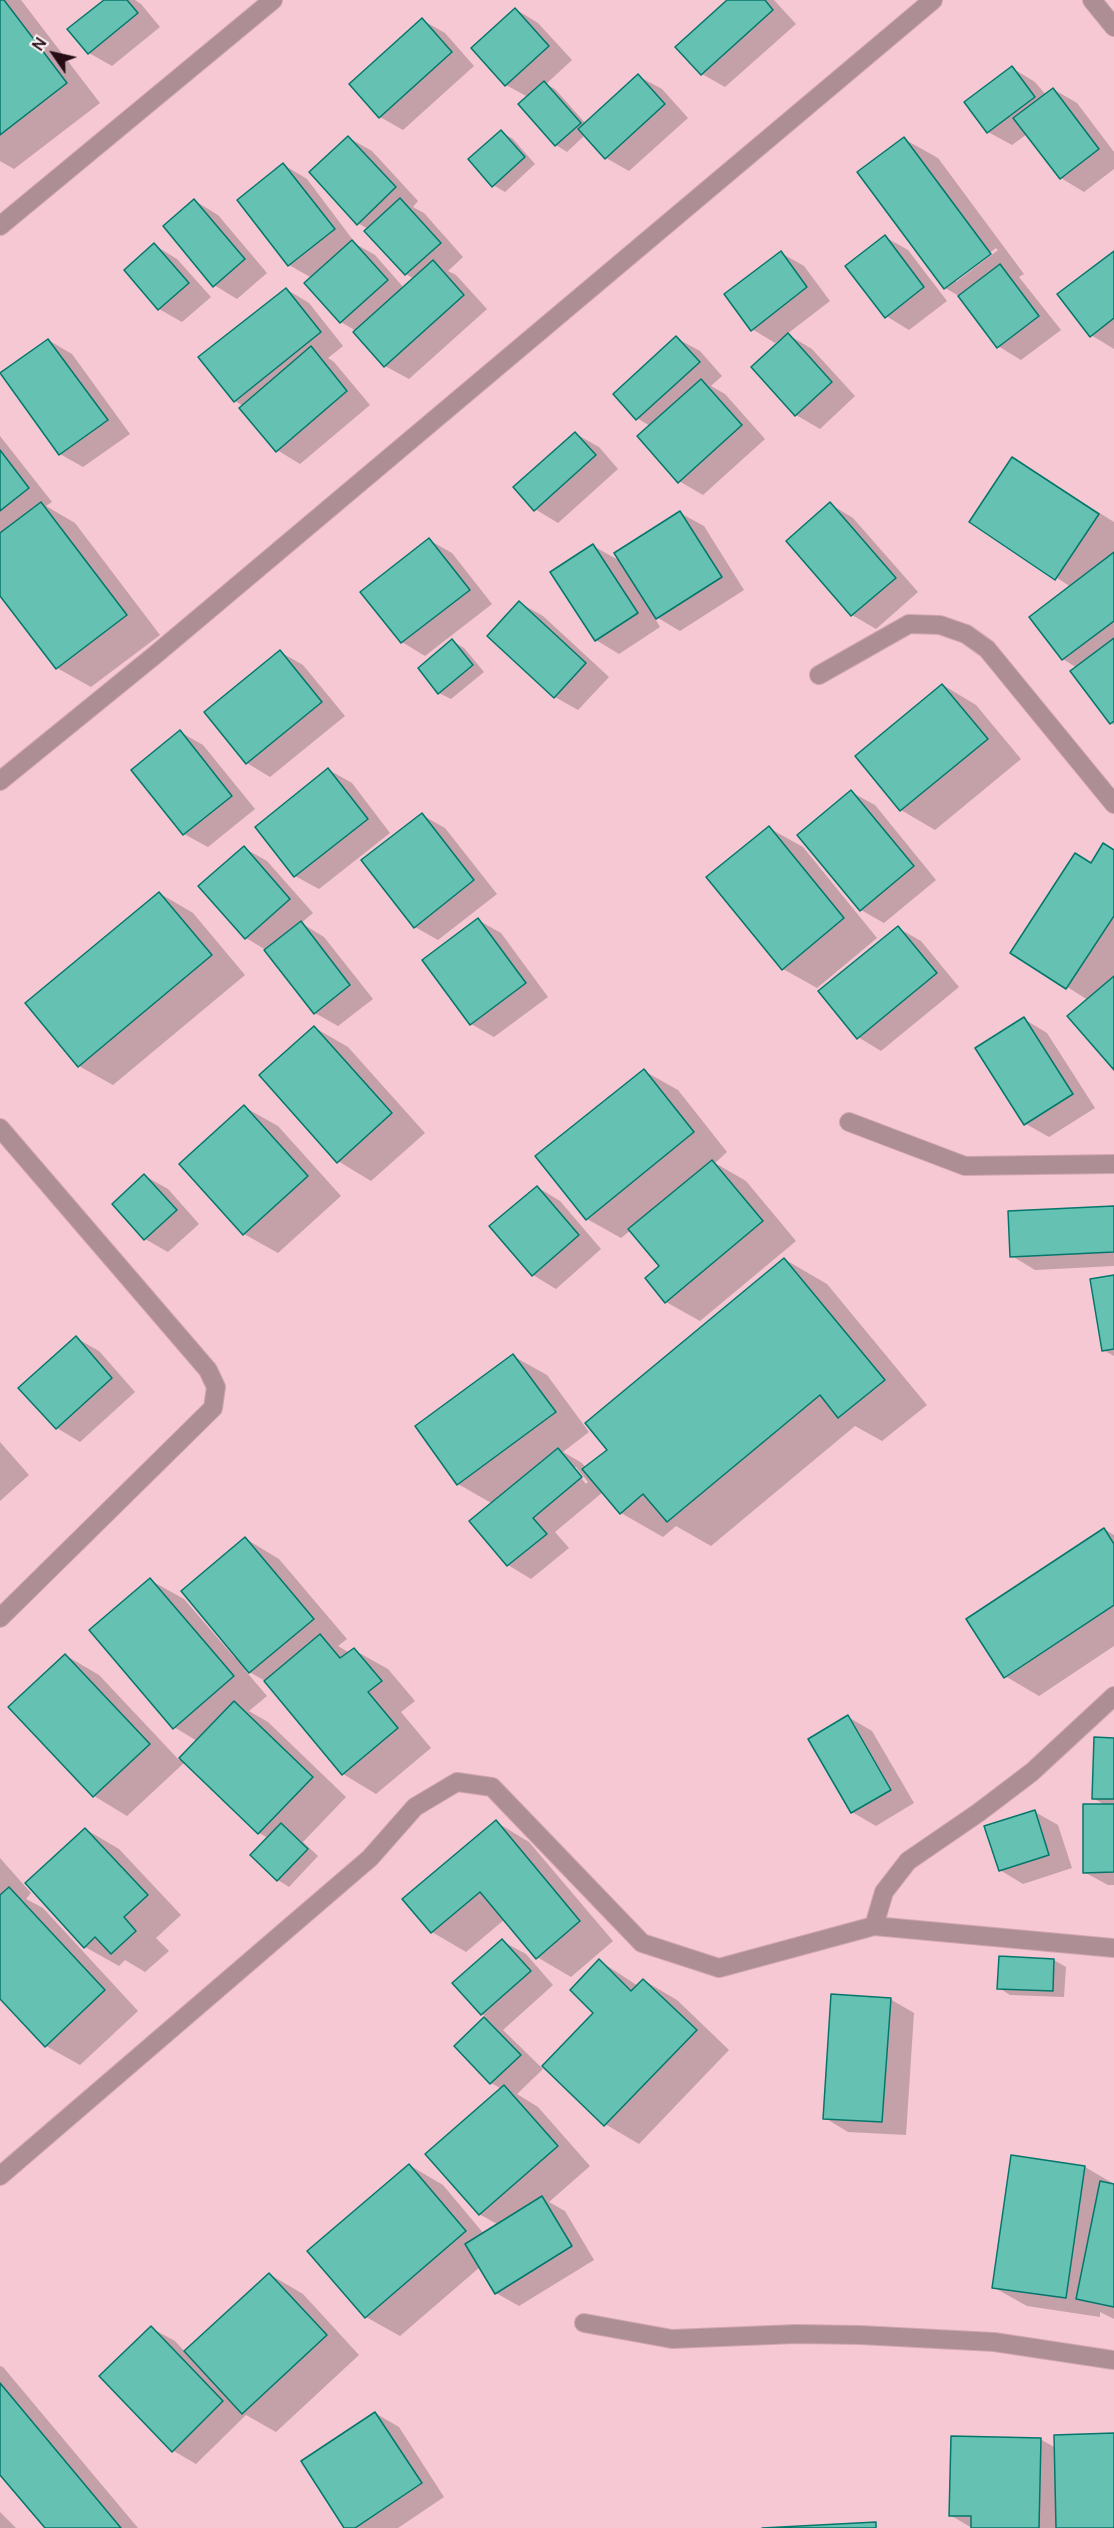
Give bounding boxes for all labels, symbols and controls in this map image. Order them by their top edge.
north arrow [24,24,84,84]
text: N [27,33,51,55]

